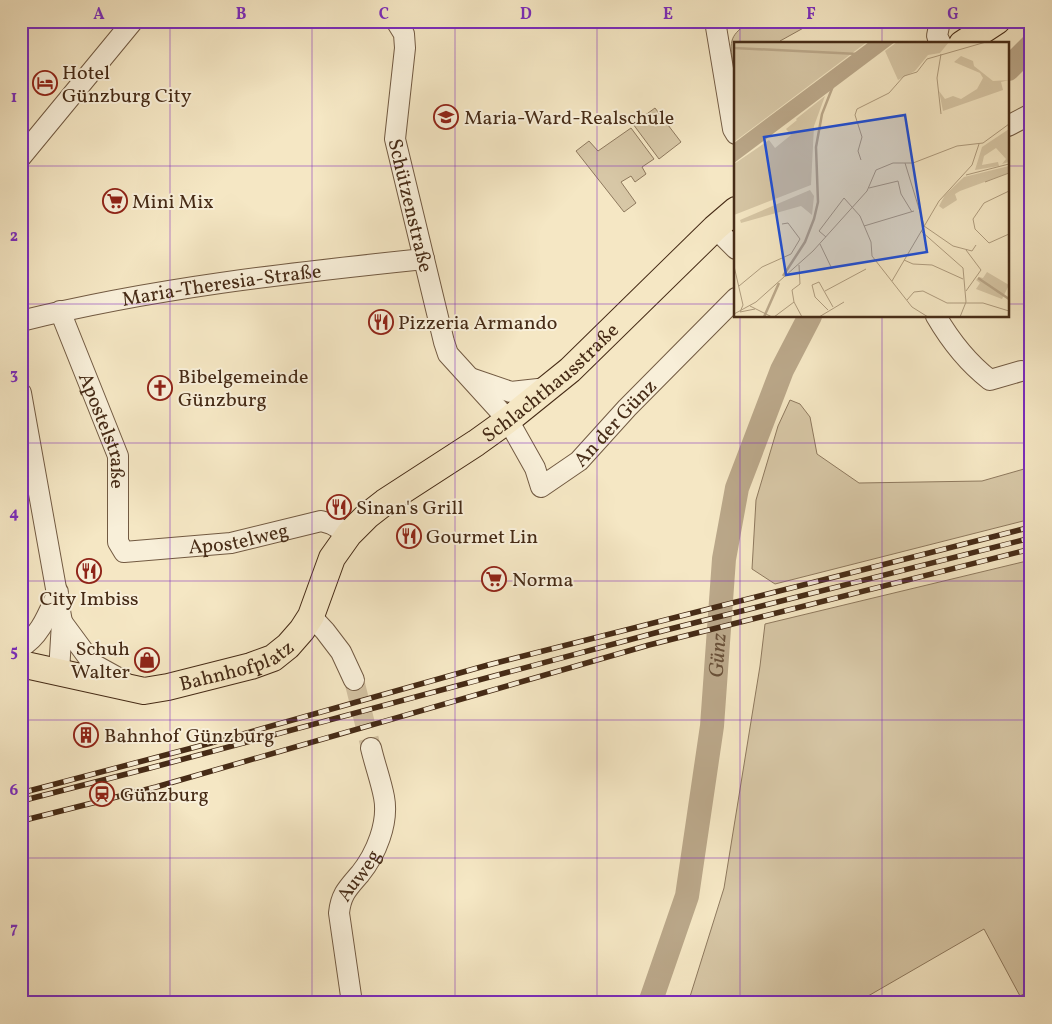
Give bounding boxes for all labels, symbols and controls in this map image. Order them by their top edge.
text: A [93,4,105,26]
text: B [236,4,247,26]
text: C [379,4,389,26]
text: D [520,4,532,26]
text: E [663,4,673,26]
text: F [806,4,816,26]
text: G [947,4,959,26]
inset map [734,42,1010,318]
place label: Hotel Günzburg City [62,60,192,111]
hotel icon: Hotel Günzburg City [32,70,58,96]
text: 1 [11,87,17,109]
school or university icon: Maria-Ward-Realschule [433,104,459,130]
place label: Maria-Ward-Realschule [464,105,674,133]
street label: Schützenstraße [379,136,439,275]
supermarket icon: Mini Mix [102,188,128,214]
place label: Mini Mix [132,189,214,217]
text: 2 [10,226,18,248]
street label: Maria-Theresia-Straße [120,258,323,315]
restaurant icon: Pizzeria Armando [368,309,394,335]
place label: Pizzeria Armando [398,310,558,338]
street label: Schlachthausstraße [477,318,626,450]
text: 3 [10,364,18,386]
place label: Bibelgemeinde Günzburg [178,364,308,415]
street label: Apostelstraße [70,369,130,489]
street label: An der Günz [568,374,664,474]
church icon: Bibelgemeinde Günzburg [147,375,173,401]
restaurant icon: Sinan's Grill [326,494,352,520]
place label: Sinan's Grill [356,495,463,523]
text: 4 [9,503,19,525]
street label: Apostelweg [187,517,292,563]
restaurant icon: Gourmet Lin [396,523,422,549]
place label: Gourmet Lin [426,524,538,552]
restaurant icon: City Imbiss [76,558,102,584]
supermarket icon: Norma [481,566,507,592]
place label: Norma [512,567,574,595]
place label: City Imbiss [39,586,139,614]
water label: Günz [703,631,735,679]
street label: Bahnhofplatz [177,635,301,700]
place label: Schuh Walter [71,636,130,687]
text: 5 [10,641,18,663]
shop icon: Schuh Walter [134,647,160,673]
building icon: Bahnhof Günzburg [73,722,99,748]
place label: Bahnhof Günzburg [104,723,274,751]
text: 6 [10,780,19,802]
station icon: Günzburg [89,781,115,807]
place label: Günzburg [120,782,209,810]
street label: Auweg [331,845,389,907]
text: 7 [10,918,18,940]

